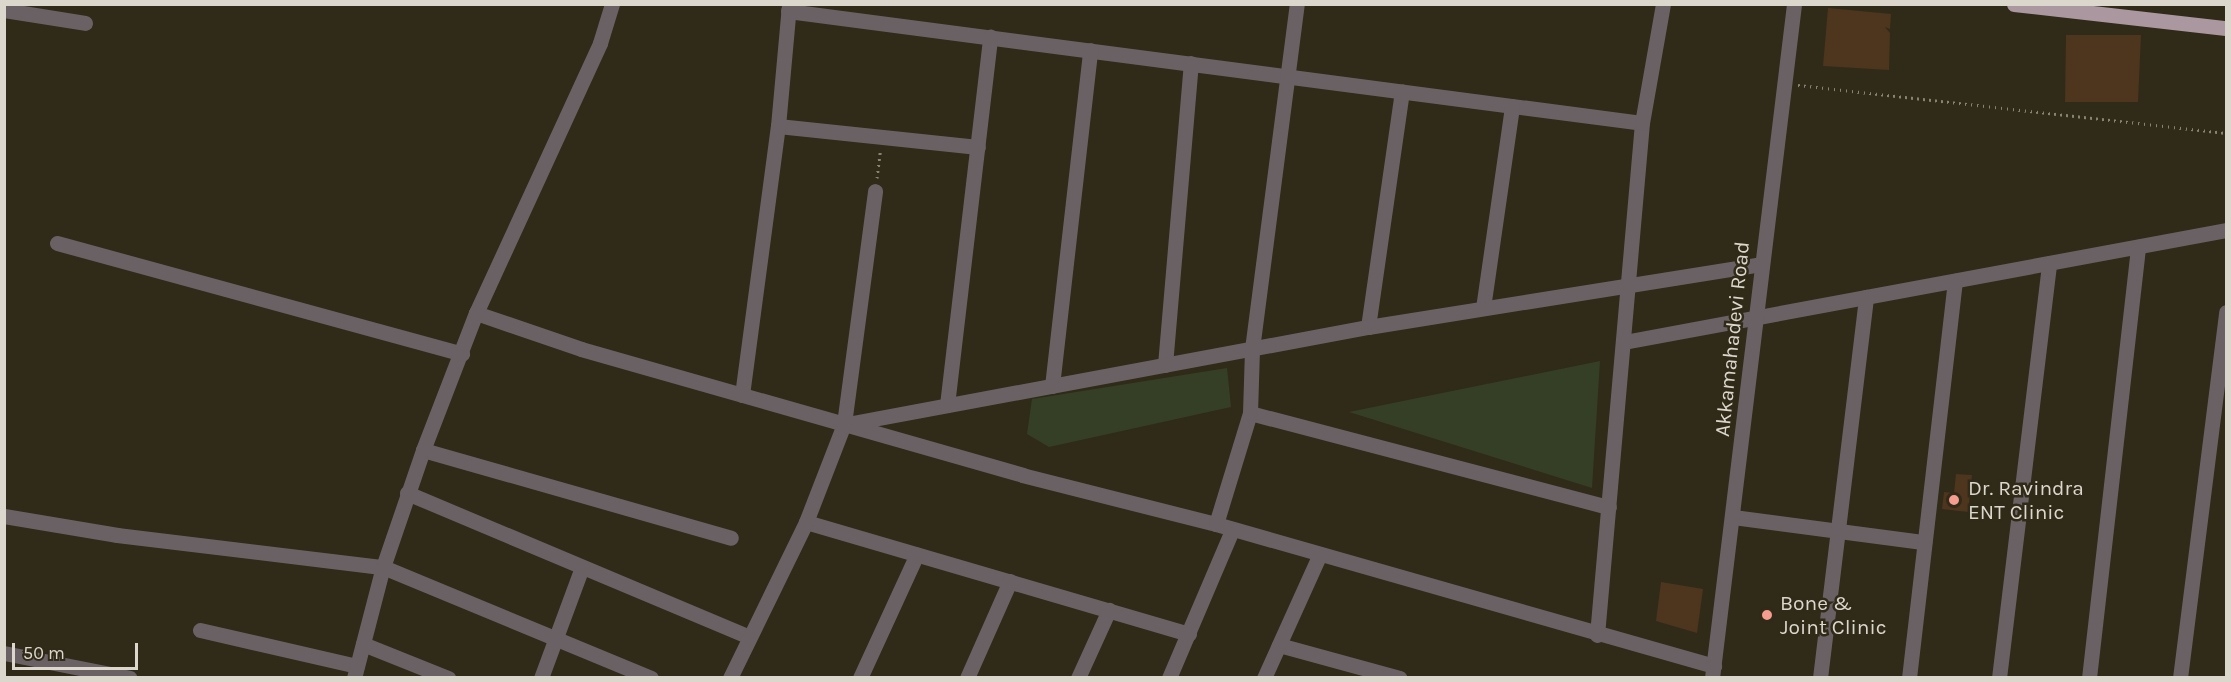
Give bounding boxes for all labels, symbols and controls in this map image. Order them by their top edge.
street label: Akkamahadevi Road [1709,240,1755,438]
place label: Dr. Ravindra ENT Clinic [1968,475,2084,525]
marker: Dr. Ravindra ENT Clinic [1945,491,1963,509]
place label: Bone & Joint Clinic [1780,590,1887,640]
marker: Bone & Joint Clinic [1758,606,1776,624]
scale bar [15,631,141,669]
text: 50 m [23,642,65,664]

